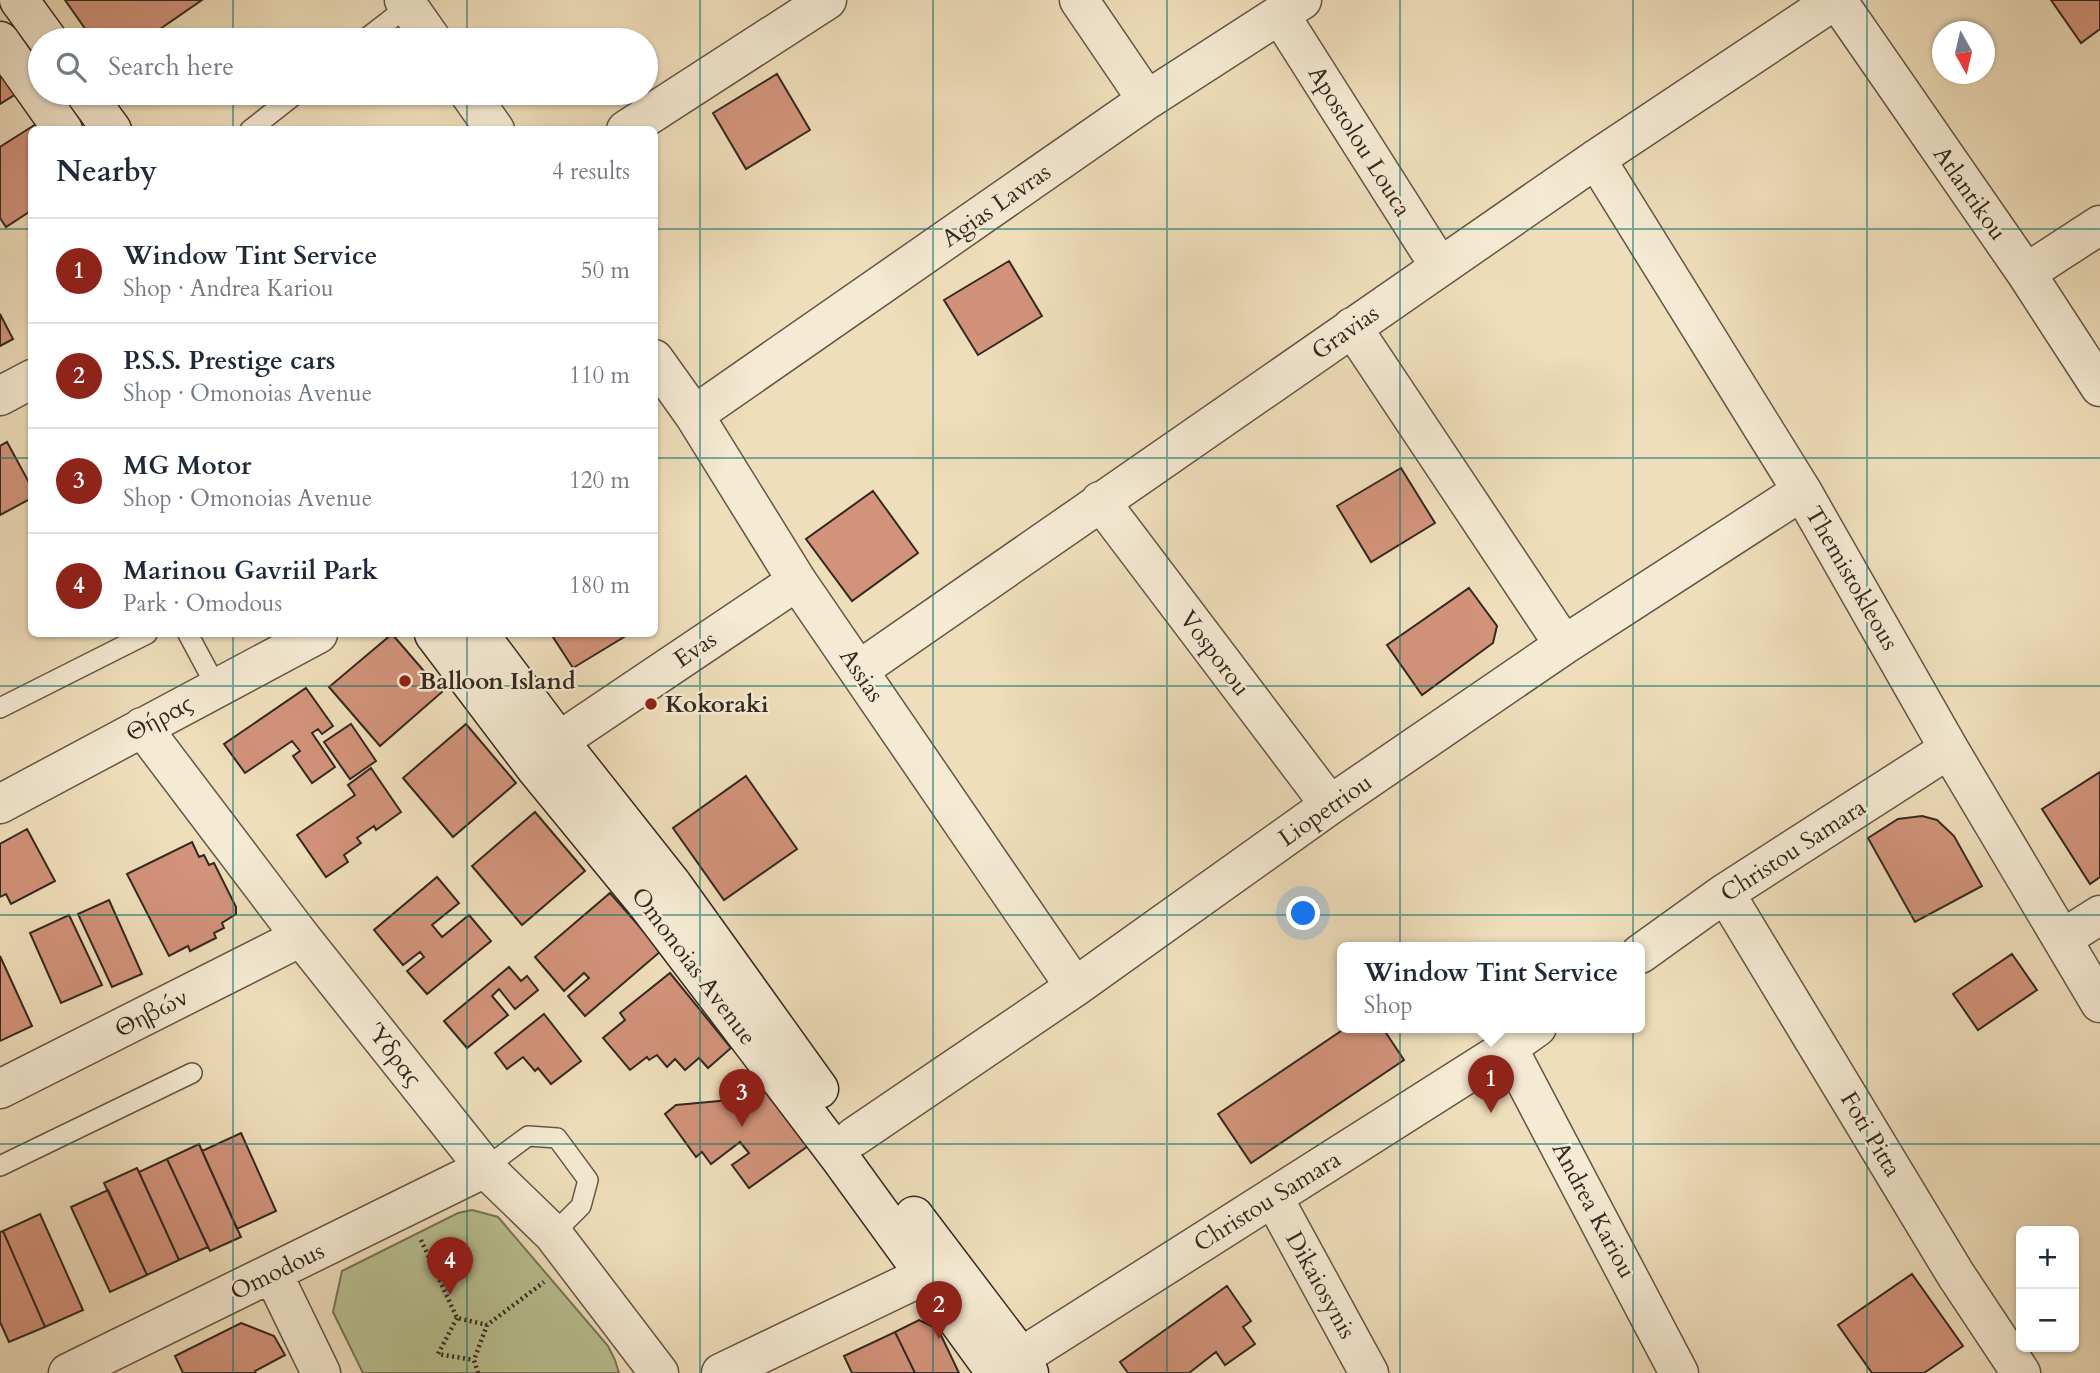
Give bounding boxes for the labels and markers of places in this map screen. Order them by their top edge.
place label: Balloon Island [419,665,576,698]
marker: Balloon Island [397,673,413,689]
place label: Kokoraki [665,688,769,721]
marker: Kokoraki [643,696,659,712]
pin: 1 [1468,1055,1514,1113]
pin: 3 [719,1069,765,1127]
pin: 4 [427,1237,473,1295]
pin: 2 [916,1281,962,1339]

